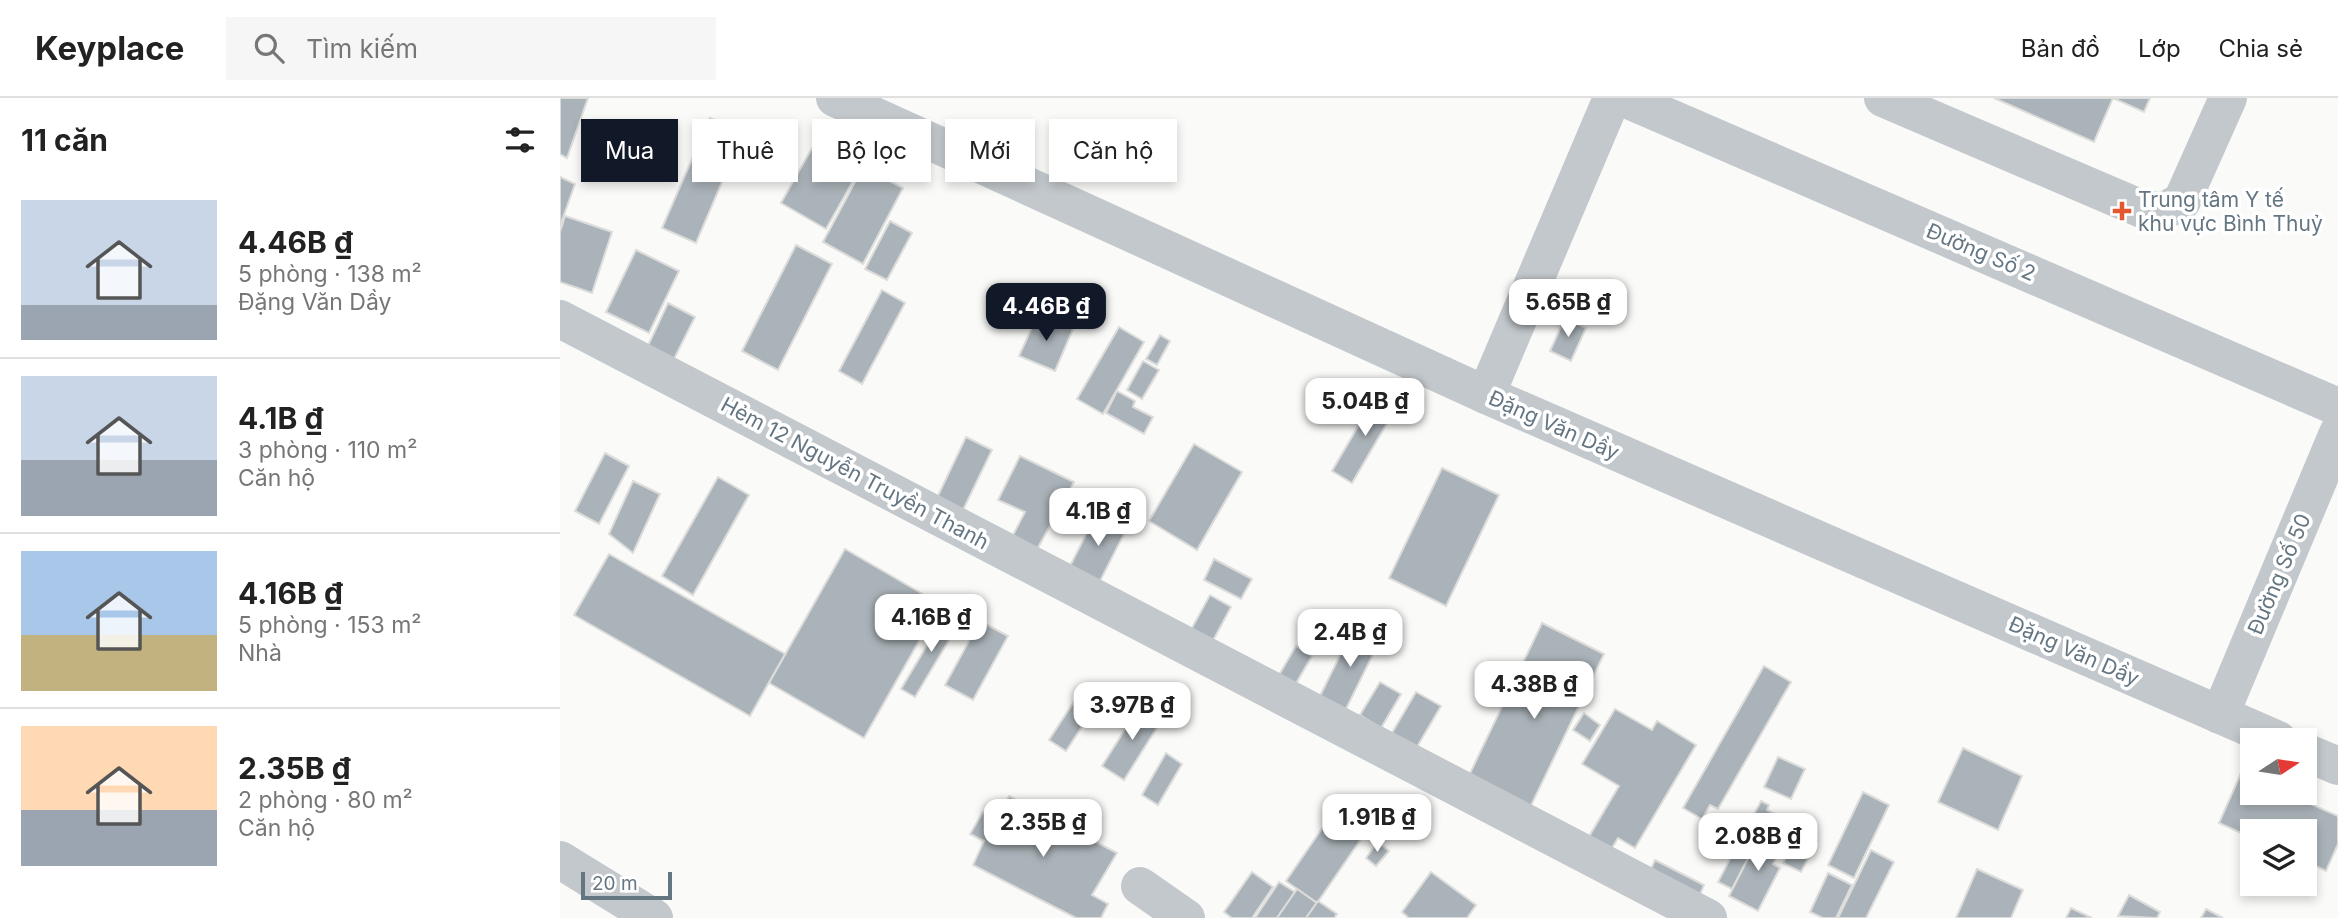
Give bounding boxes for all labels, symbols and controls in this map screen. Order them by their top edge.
search box [226,17,716,80]
text: Keyplace [35,28,184,68]
icon: search [250,29,288,67]
text: Tìm kiếm [306,33,418,64]
text: Bản đồ [2021,34,2100,63]
text: Lớp [2138,34,2181,63]
text: Chia sẻ [2219,34,2303,63]
chip: Mua [581,119,678,182]
chip: Thuê [692,119,798,182]
chip: Bộ lọc [812,119,931,182]
chip: Mới [945,119,1035,182]
chip: Căn hộ [1049,119,1177,182]
icon: filters [501,121,539,159]
text: 11 căn [21,122,108,158]
place label: Trung tâm Y tế khu vực Bình Thuỷ [2138,187,2323,236]
marker: Trung tâm Y tế khu vực Bình Thuỷ [2112,201,2132,221]
street label: Đường Số 2 [1923,218,2039,286]
text: 4.46B ₫ [238,224,353,260]
icon: home [77,228,161,312]
text: 5 phòng · 138 m² [238,260,422,288]
pin: 5.65B ₫ [1503,280,1633,339]
pin: 4.46B ₫ [981,284,1111,343]
text: Đặng Văn Dầy [238,288,391,316]
text: 5.65B ₫ [1525,288,1611,316]
text: 4.46B ₫ [1002,292,1090,320]
pin: 5.04B ₫ [1300,378,1430,438]
street label: Đặng Văn Dầy [1485,385,1623,465]
text: 5.04B ₫ [1321,387,1409,415]
street label: Hẻm 12 Nguyễn Truyền Thanh [717,392,993,554]
text: 4.1B ₫ [238,400,323,436]
icon: home [77,404,161,488]
text: 3 phòng · 110 m² [238,436,417,464]
text: Căn hộ [238,464,315,492]
pin: 4.1B ₫ [1041,489,1155,548]
text: 4.1B ₫ [1065,497,1131,525]
street label: Đường Số 50 [2242,510,2316,638]
text: 4.16B ₫ [238,575,343,611]
icon: home [77,579,161,663]
pin: 4.16B ₫ [866,594,996,654]
text: 4.16B ₫ [891,603,971,631]
pin: 2.4B ₫ [1293,610,1407,669]
text: 5 phòng · 153 m² [238,611,422,639]
street label: Đặng Văn Dầy [2005,611,2143,691]
text: 2.4B ₫ [1314,618,1386,646]
text: Nhà [238,639,282,667]
pin: 4.38B ₫ [1469,662,1599,721]
text: 4.38B ₫ [1491,670,1577,698]
pin: 3.97B ₫ [1067,682,1197,742]
text: 3.97B ₫ [1090,691,1174,719]
north arrow [2240,728,2317,805]
map controls [2240,728,2317,896]
text: 2.35B ₫ [238,750,351,786]
icon: home [77,754,161,838]
text: 2 phòng · 80 m² [238,786,413,814]
pin: 1.91B ₫ [1312,794,1442,854]
pin: 2.35B ₫ [978,800,1108,859]
text: 1.91B ₫ [1338,803,1416,831]
text: 2.35B ₫ [1000,808,1086,836]
text: Căn hộ [238,814,315,842]
pin: 2.08B ₫ [1693,814,1823,873]
button: layers [2240,819,2317,896]
text: 2.08B ₫ [1714,822,1802,850]
scale bar [581,869,672,901]
text: 20 m [592,872,638,895]

